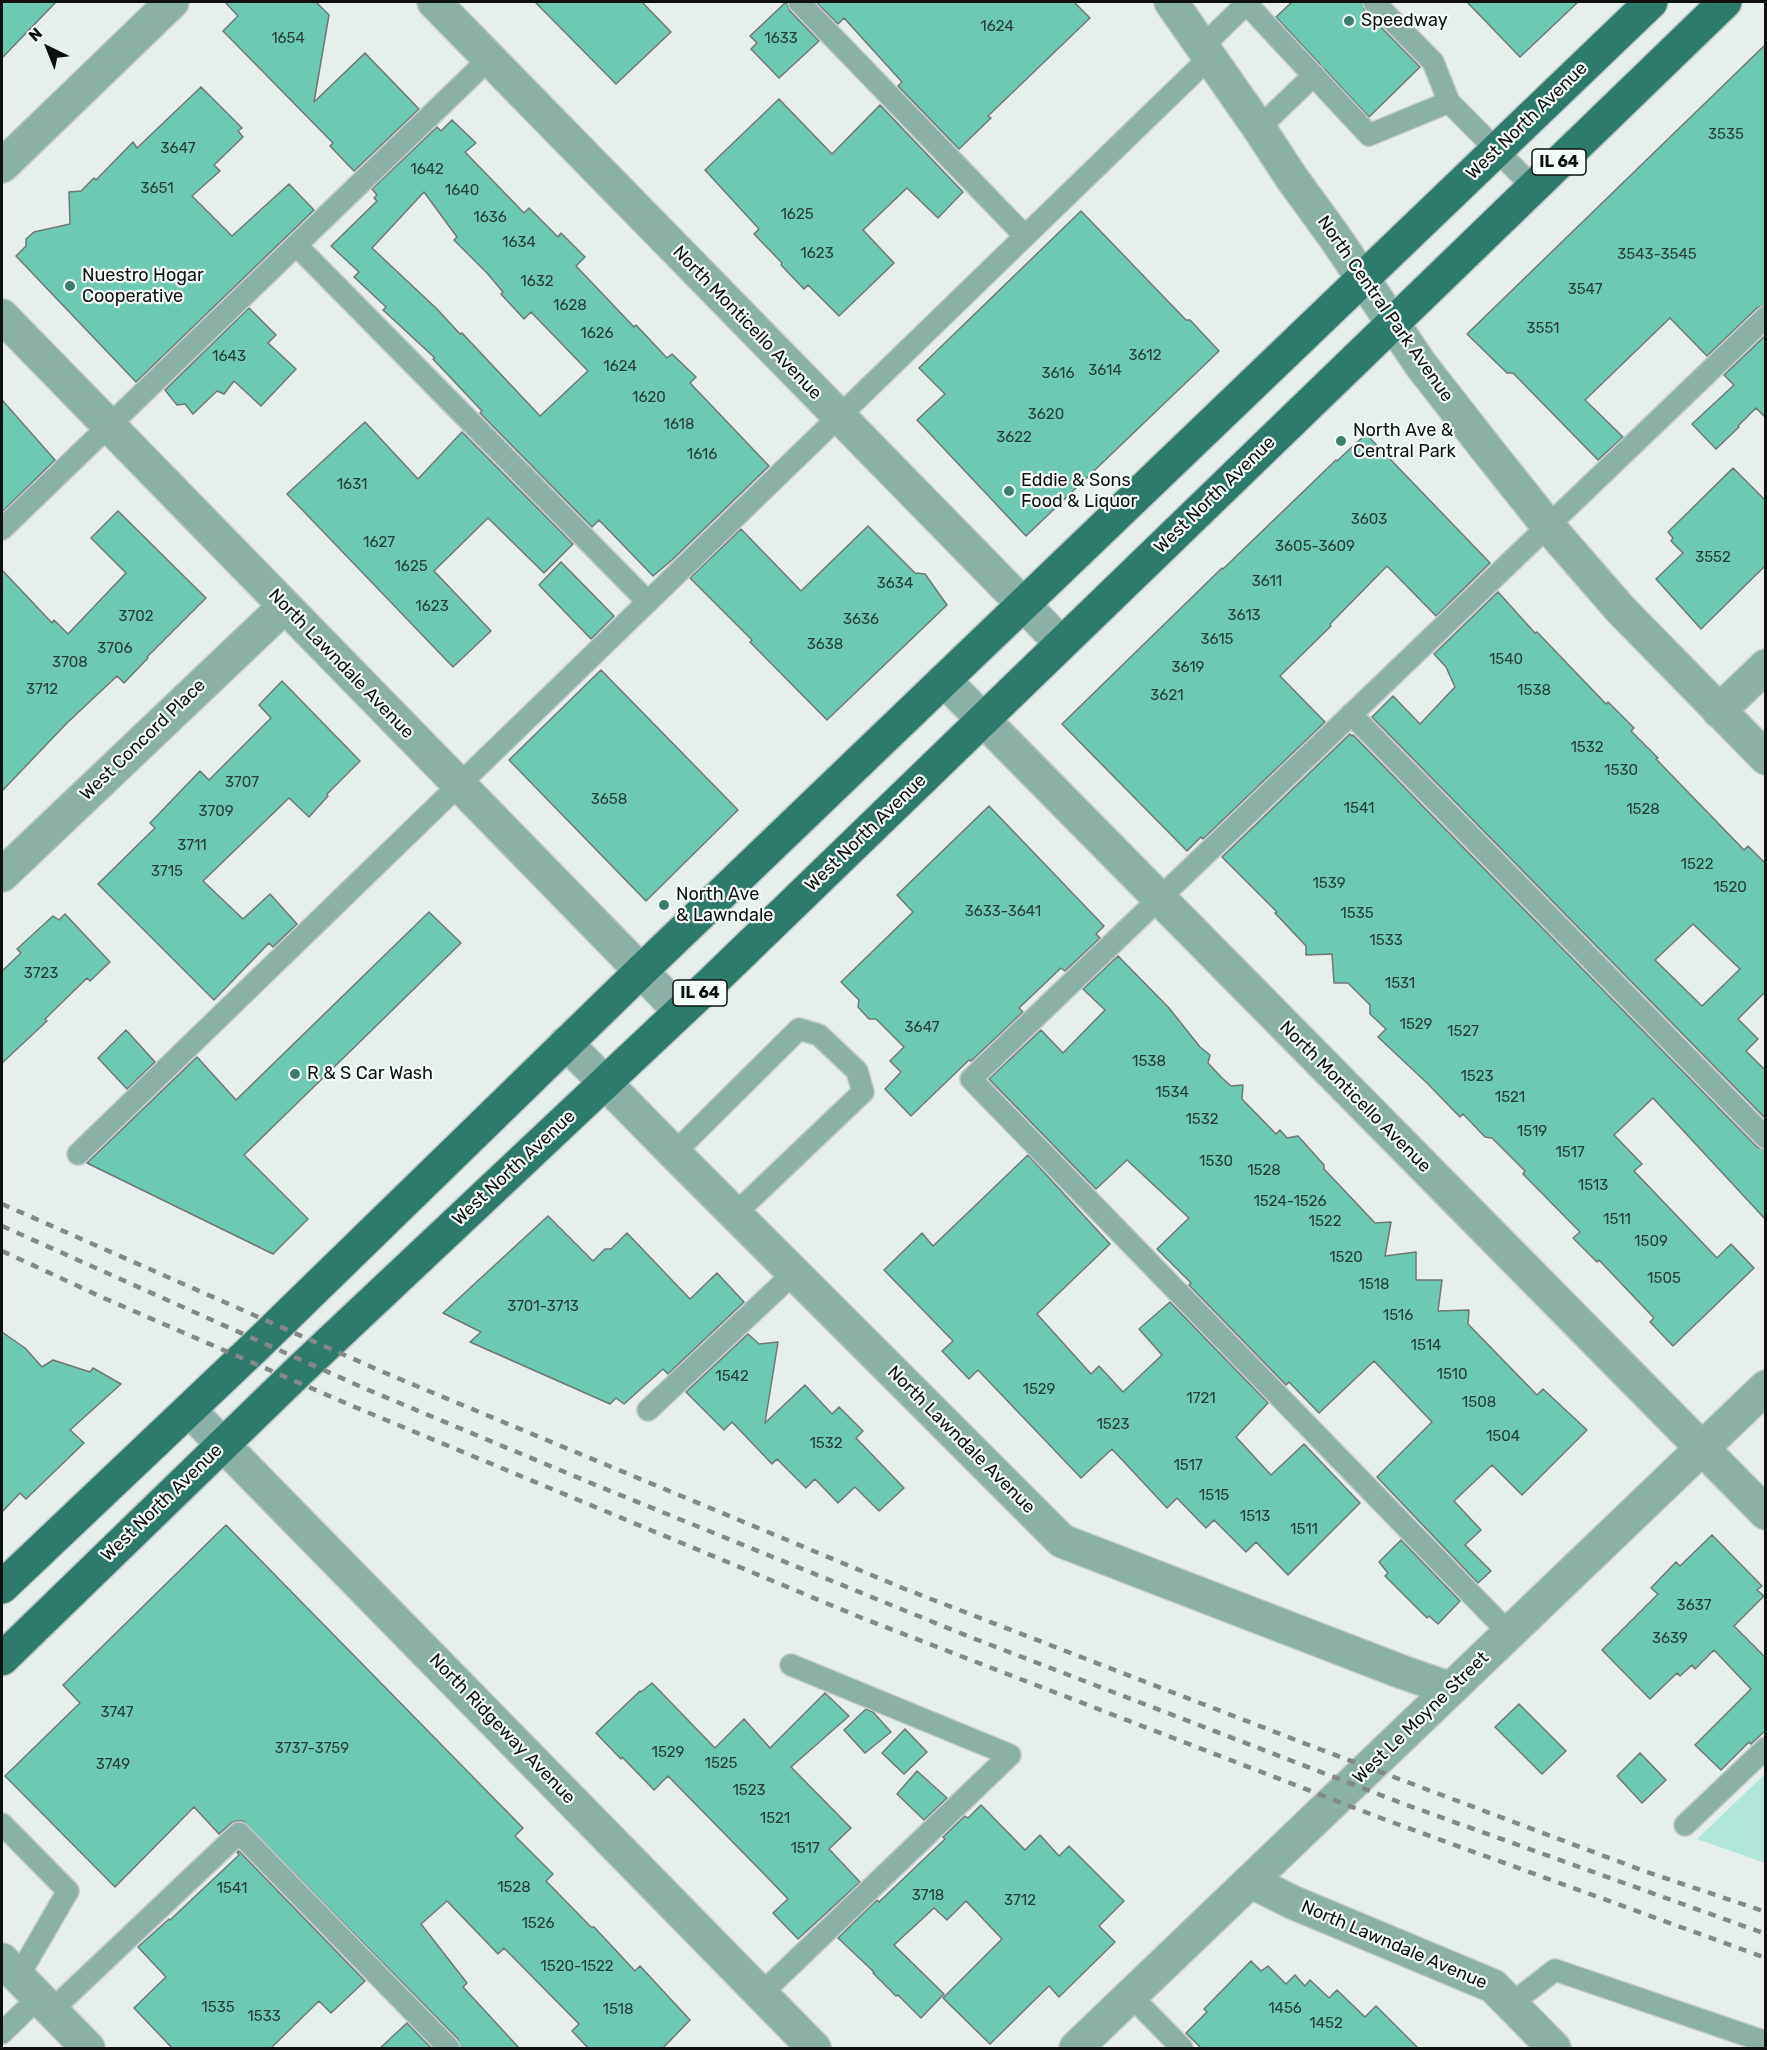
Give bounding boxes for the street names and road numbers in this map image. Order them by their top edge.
street label: West North Avenue [1462,58,1592,184]
road number: IL 64 [1532,149,1586,175]
street label: North Central Park Avenue [1312,212,1458,406]
street label: North Monticello Avenue [668,242,826,404]
street label: West North Avenue [1150,432,1280,558]
street label: North Lawndale Avenue [264,585,418,743]
street label: West Concord Place [76,675,210,805]
street label: West North Avenue [801,770,931,896]
road number: IL 64 [673,980,727,1006]
street label: North Monticello Avenue [1275,1017,1435,1177]
street label: West North Avenue [448,1106,580,1230]
street label: North Lawndale Avenue [883,1362,1039,1518]
street label: West North Avenue [97,1440,227,1566]
street label: West Le Moyne Street [1348,1647,1494,1789]
street label: North Ridgeway Avenue [424,1649,580,1809]
street label: North Lawndale Avenue [1298,1896,1490,1994]

